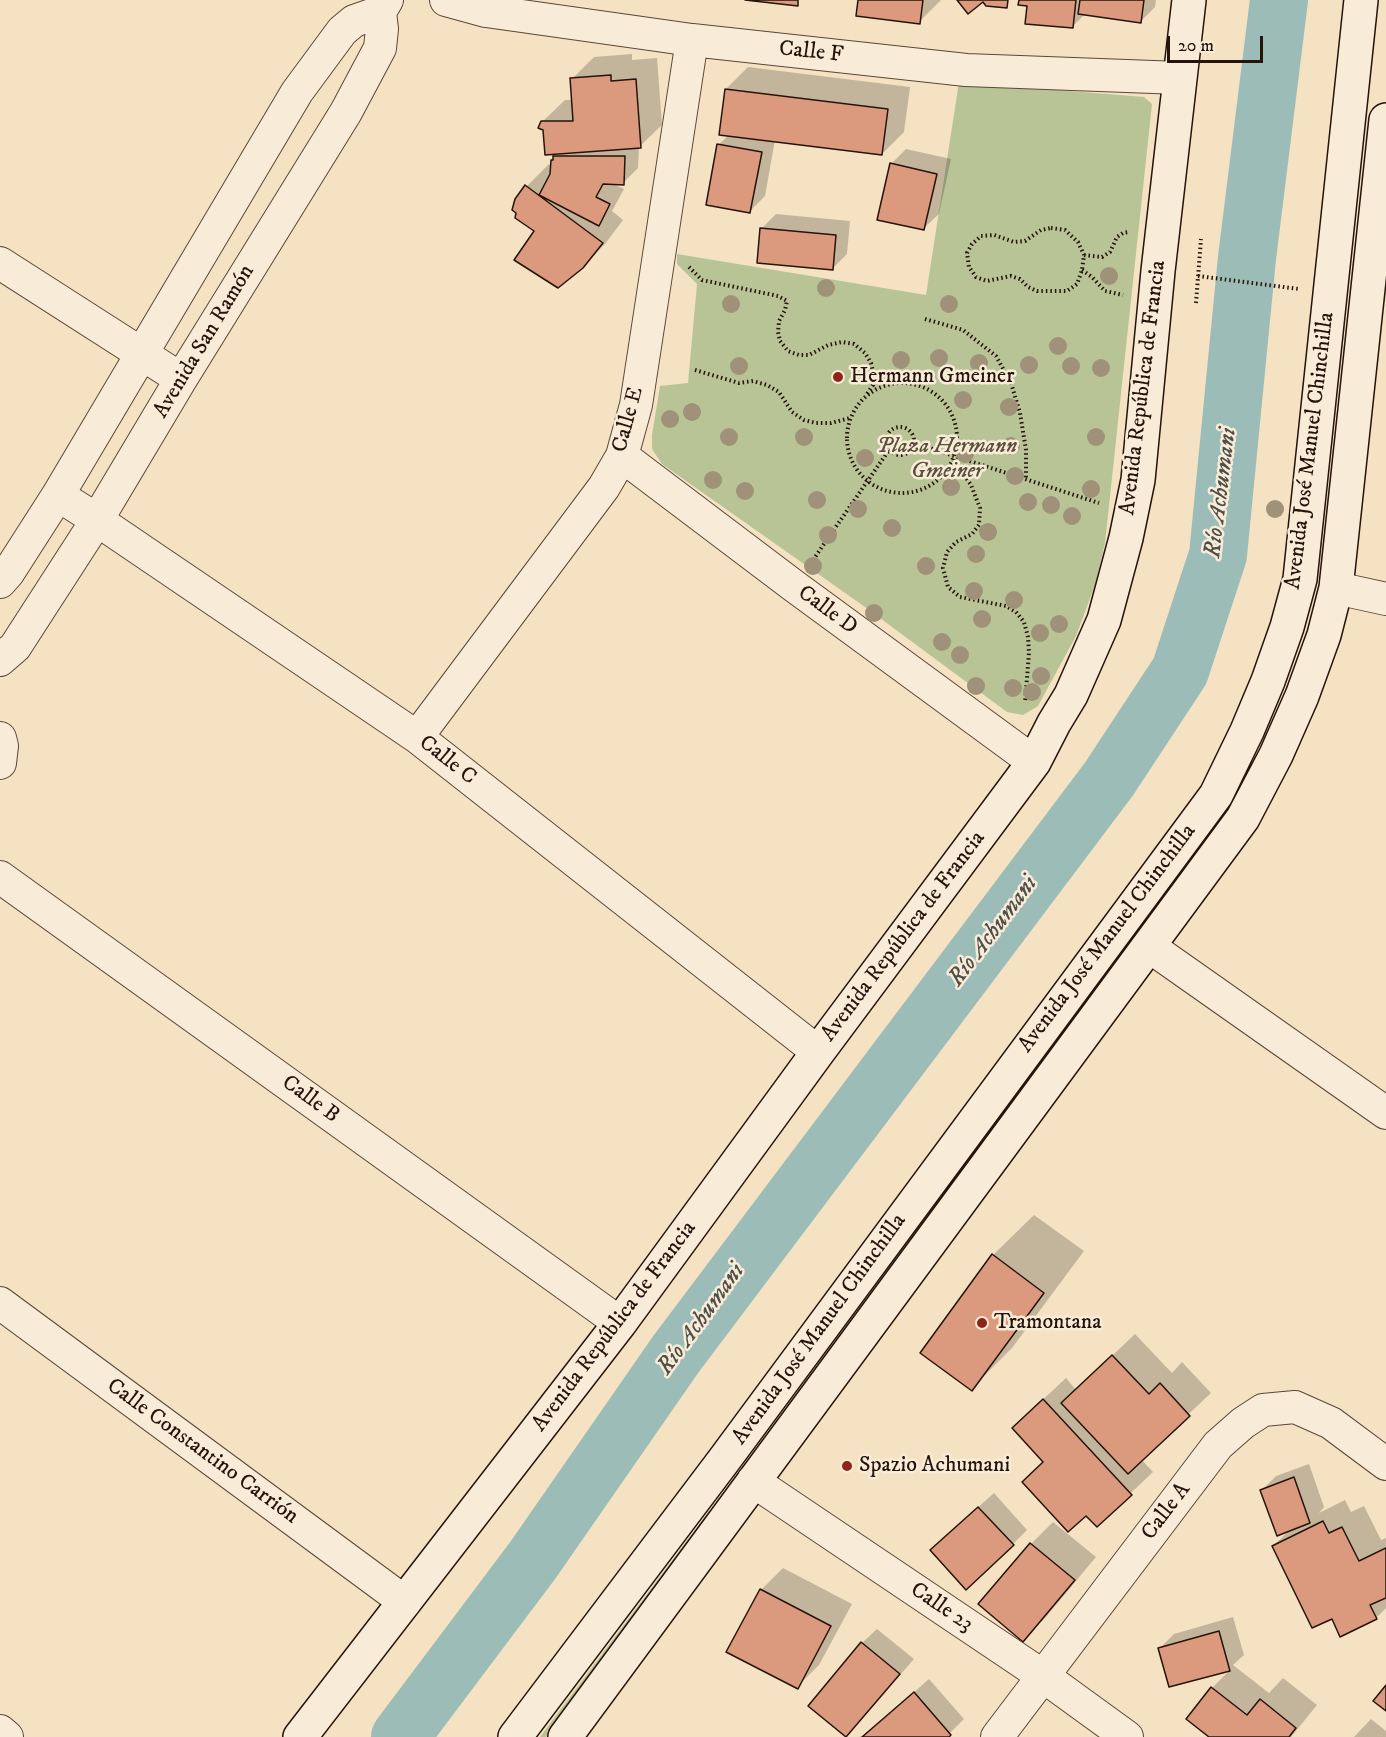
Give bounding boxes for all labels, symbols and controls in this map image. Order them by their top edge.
scale bar [1170,24,1266,62]
text: 20 m [1178,35,1214,57]
street label: Calle F [778,37,844,69]
street label: Avenida República de Francia [1115,259,1173,517]
street label: Avenida San Ramón [149,261,261,423]
street label: Avenida José Manuel Chinchilla [1281,311,1341,591]
place label: Hermann Gmeiner [850,364,1014,390]
marker: Hermann Gmeiner [831,370,845,384]
street label: Calle E [608,384,650,456]
water label: Río Achumani [1200,426,1244,560]
park label: Plaza Hermann Gmeiner [877,434,1017,486]
street label: Calle D [792,581,862,641]
street label: Calle C [413,730,481,792]
street label: Avenida José Manuel Chinchilla [1013,820,1203,1058]
street label: Avenida República de Francia [816,827,992,1047]
water label: Río Achumani [943,871,1045,993]
street label: Calle B [276,1070,344,1130]
street label: Avenida José Manuel Chinchilla [727,1209,913,1451]
street label: Avenida República de Francia [527,1217,703,1437]
water label: Río Achumani [652,1259,752,1381]
place label: Tramontana [994,1310,1102,1336]
marker: Tramontana [975,1316,989,1330]
street label: Calle Constantino Carrión [101,1374,303,1530]
place label: Spazio Achumani [859,1453,1010,1479]
marker: Spazio Achumani [840,1459,854,1473]
street label: Calle A [1137,1478,1197,1546]
street label: Calle 23 [905,1577,977,1639]

